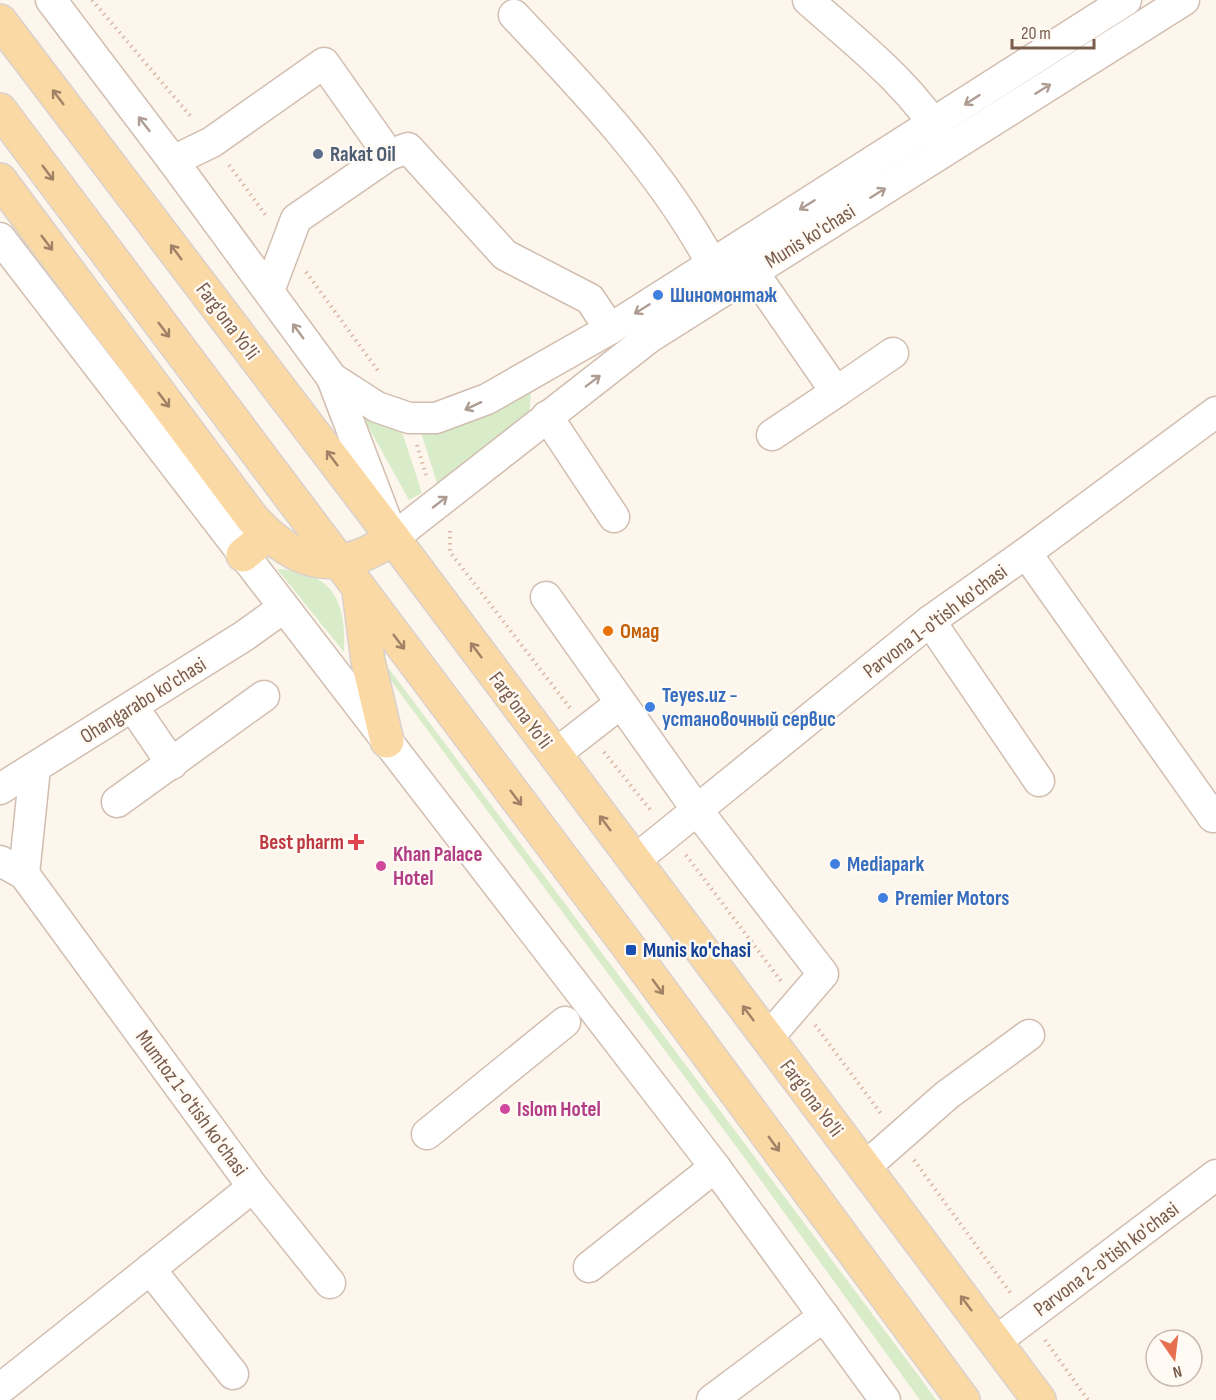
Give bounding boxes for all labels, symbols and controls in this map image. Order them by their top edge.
scale bar [1012,12,1094,50]
text: 20 m [1021,23,1051,44]
one-way arrow [1034,83,1051,95]
one-way arrow [52,89,65,105]
one-way arrow [964,94,980,106]
one-way arrow [138,116,151,132]
place label: Rakat Oil [330,142,396,167]
marker: Rakat Oil [311,147,325,161]
one-way arrow [41,165,54,181]
one-way arrow [869,187,886,199]
street label: Munis ko'chasi [761,199,860,274]
one-way arrow [799,199,816,211]
one-way arrow [41,235,54,251]
one-way arrow [170,245,183,261]
street label: Farg'ona Yo'li [191,278,265,365]
place label: Шиномонтаж [670,283,777,308]
marker: Шиномонтаж [651,288,665,302]
one-way arrow [634,303,651,315]
one-way arrow [158,321,170,337]
one-way arrow [292,323,305,339]
one-way arrow [584,375,600,388]
one-way arrow [157,392,170,408]
one-way arrow [464,400,482,412]
one-way arrow [326,450,339,466]
one-way arrow [431,496,447,509]
street label: Parvona 1-o'tish ko'chasi [858,559,1012,684]
place label: Омад [620,619,659,644]
marker: Омад [601,624,615,638]
one-way arrow [392,634,405,650]
one-way arrow [470,642,482,658]
street label: Ohangarabo ko'chasi [76,652,211,749]
street label: Farg'ona Yo'li [484,667,558,754]
place label: Teyes.uz - установочный сервис [662,683,836,732]
marker: Teyes.uz - установочный сервис [643,700,657,714]
one-way arrow [510,789,522,805]
one-way arrow [599,815,612,831]
place label: Best pharm [259,830,344,855]
marker: Best pharm [349,835,363,849]
place label: Khan Palace Hotel [393,842,482,891]
place label: Mediapark [847,852,924,877]
marker: Mediapark [828,857,842,871]
marker: Khan Palace Hotel [374,859,388,873]
place label: Premier Motors [895,886,1009,911]
marker: Premier Motors [876,891,890,905]
place label: Munis ko'chasi [643,938,751,963]
marker: Munis ko'chasi [624,943,638,957]
one-way arrow [652,979,664,995]
one-way arrow [741,1005,754,1021]
street label: Mumtoz 1-o'tish ko'chasi [130,1025,253,1181]
street label: Farg'ona Yo'li [775,1055,849,1142]
place label: Islom Hotel [517,1097,601,1122]
marker: Islom Hotel [498,1102,512,1116]
one-way arrow [768,1136,780,1152]
street label: Parvona 2-o'tish ko'chasi [1029,1197,1184,1322]
one-way arrow [959,1295,972,1311]
north arrow [1144,1328,1204,1388]
text: N [1171,1361,1184,1381]

